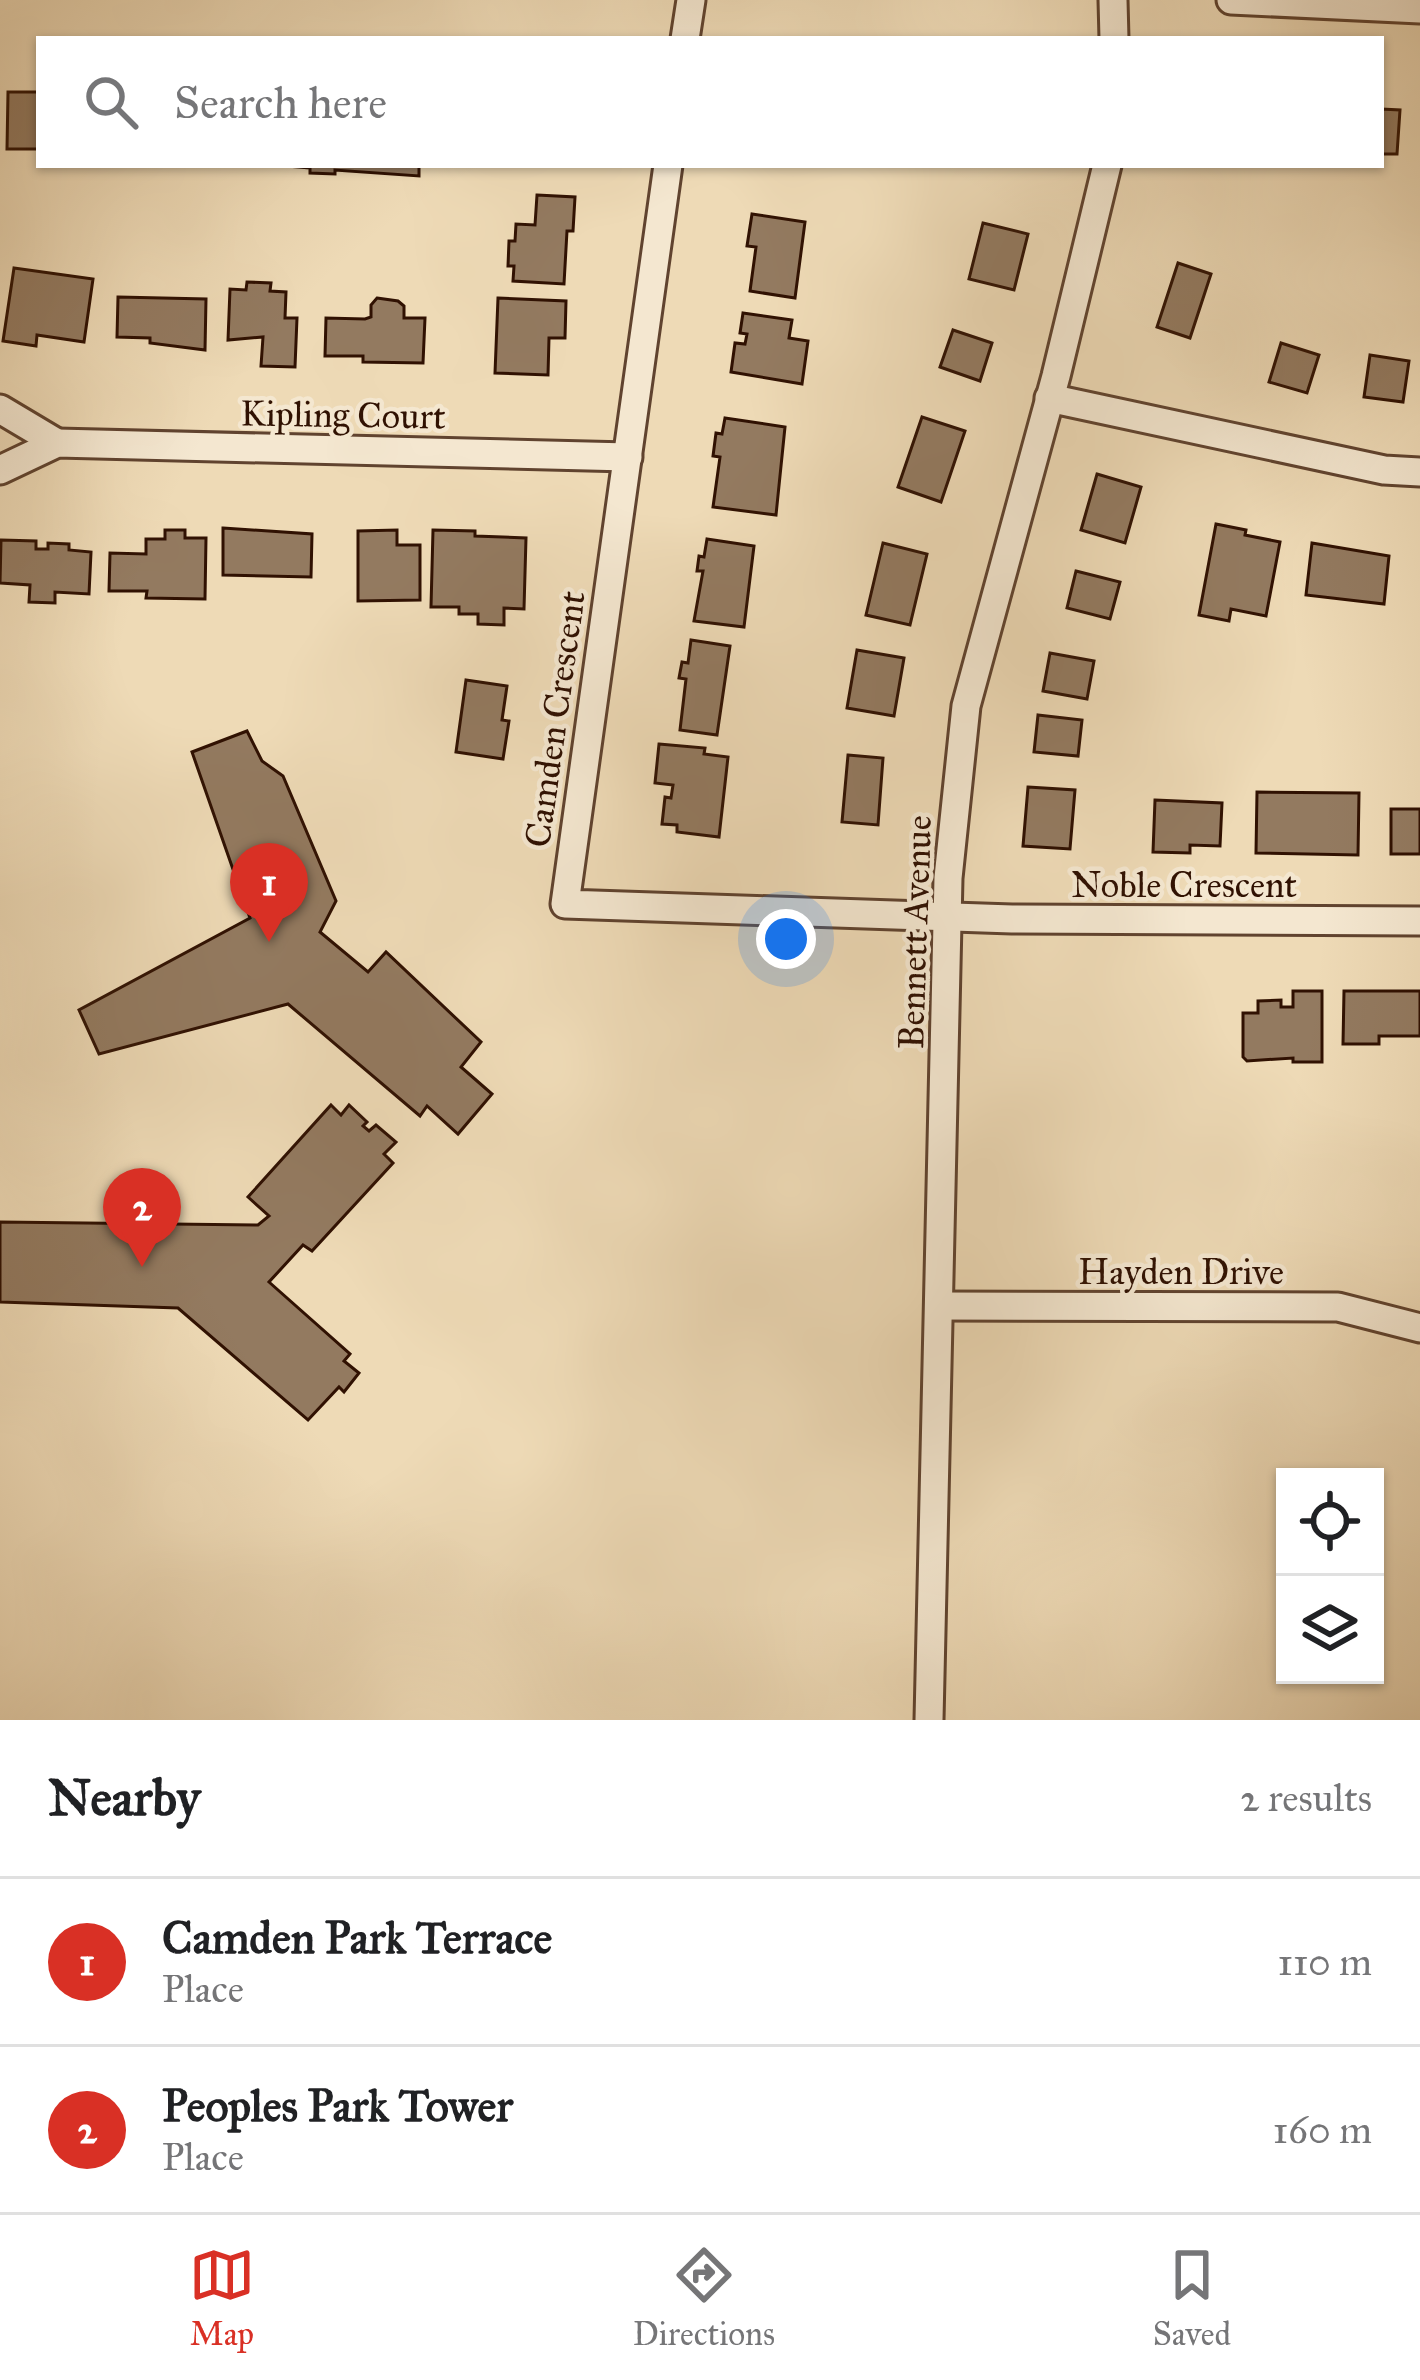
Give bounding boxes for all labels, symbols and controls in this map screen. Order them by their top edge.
search box [36,36,1384,168]
icon: search [78,69,144,135]
text: Search here [174,75,387,130]
street label: Kipling Court [240,391,446,439]
street label: Camden Crescent [515,588,595,850]
street label: Bennett Avenue [889,814,941,1050]
pin: 1 [230,843,308,942]
street label: Noble Crescent [1071,863,1297,907]
your location [756,909,816,969]
pin: 2 [103,1168,181,1267]
street label: Hayden Drive [1078,1250,1284,1294]
map controls [1276,1468,1384,1684]
button: locate [1276,1468,1384,1576]
button: layers [1276,1576,1384,1684]
text: Nearby [48,1767,200,1829]
text: 2 results [1240,1774,1372,1822]
text: Camden Park Terrace [162,1910,552,1965]
text: 1 [79,1938,95,1986]
text: 110 m [1277,1938,1372,1986]
text: Place [162,1965,244,2013]
text: Peoples Park Tower [162,2078,513,2133]
text: 2 [77,2106,97,2154]
text: 160 m [1273,2106,1372,2154]
text: Place [162,2133,244,2181]
tab: Map [189,2242,255,2354]
tab: Directions [633,2242,775,2354]
tab: Saved [1153,2242,1231,2354]

